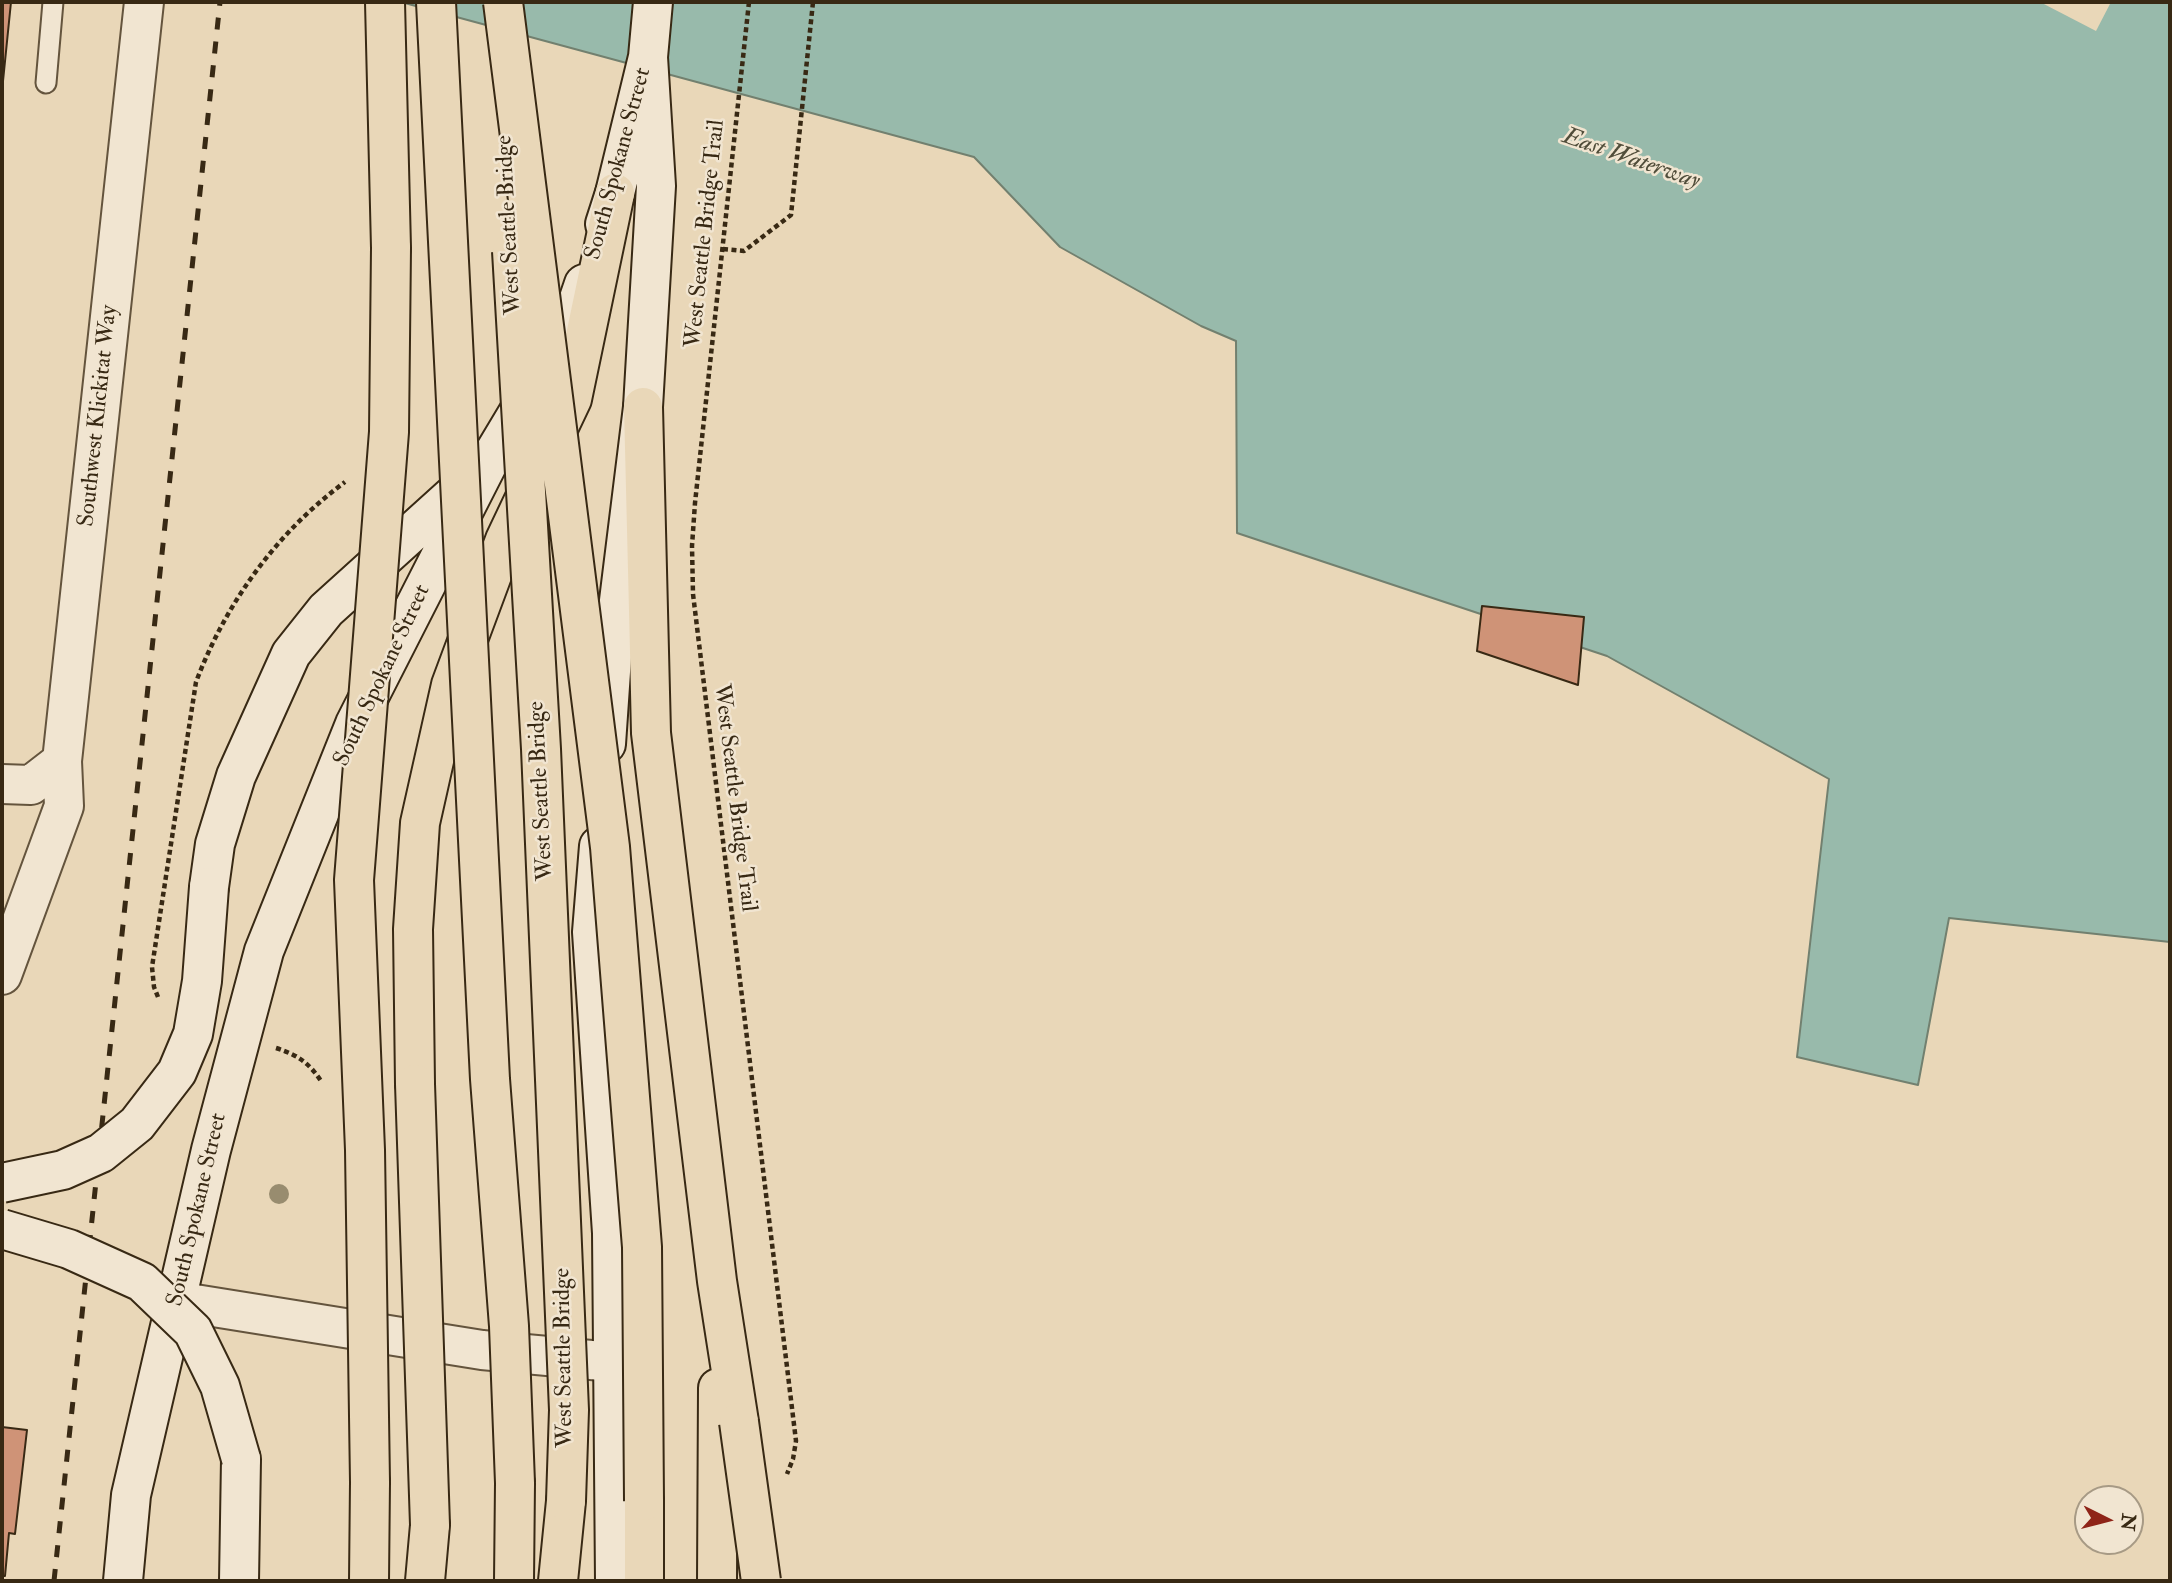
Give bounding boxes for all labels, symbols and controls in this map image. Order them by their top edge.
street label: South Spokane Street [580,65,658,263]
street label: West Seattle Bridge Trail [680,118,732,350]
water label: East Waterway [1559,123,1703,197]
street label: West Seattle Bridge [492,134,528,316]
street label: Southwest Klickitat Way [74,304,124,528]
street label: South Spokane Street [329,581,437,771]
street label: West Seattle Bridge Trail [706,682,762,914]
street label: West Seattle Bridge [524,700,560,882]
street label: South Spokane Street [162,1111,234,1309]
street label: West Seattle Bridge [550,1268,580,1448]
north arrow [2074,1485,2144,1555]
text: N [2115,1512,2141,1532]

